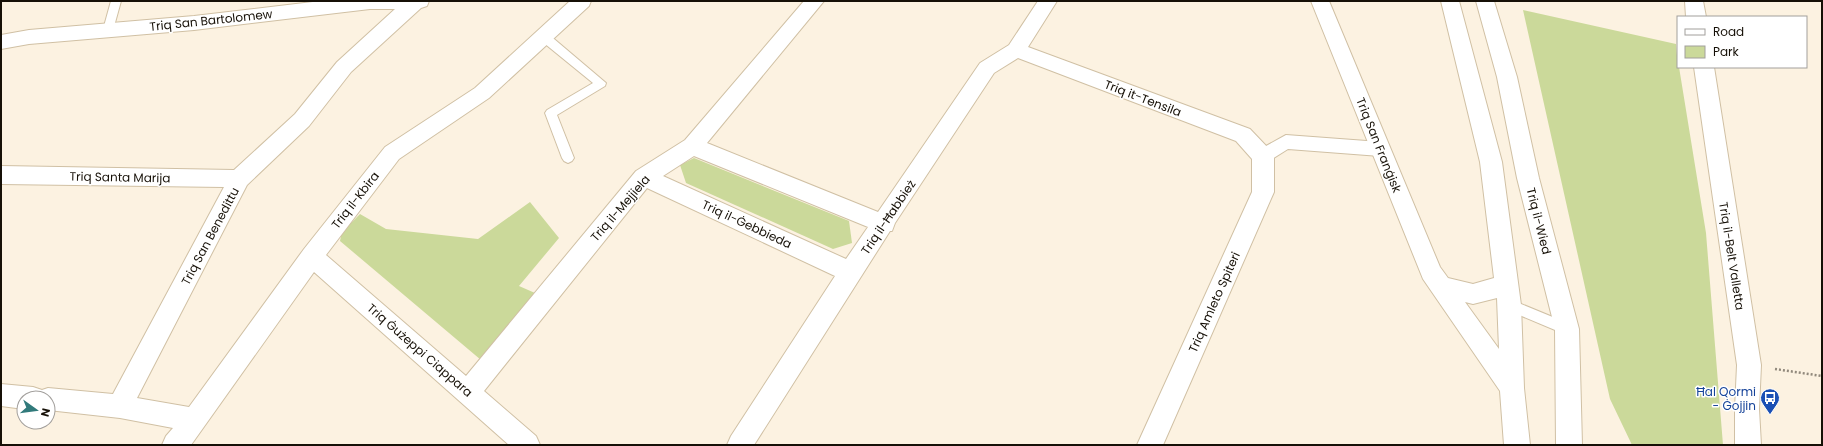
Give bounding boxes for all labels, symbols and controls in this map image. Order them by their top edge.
street label: Triq San Bartolomew [149,5,273,35]
legend [1677,16,1807,68]
text: Road [1713,23,1744,40]
text: Park [1713,43,1740,60]
street label: Triq it-Tensila [1102,76,1184,120]
street label: Triq San Franġisk [1352,95,1406,196]
street label: Triq Santa Marija [69,168,171,186]
street label: Triq il-Kbira [327,168,383,232]
street label: Triq il-Mejjiela [586,171,654,245]
street label: Triq il-Ħabbież [857,176,919,258]
street label: Triq San Benedittu [177,184,243,288]
street label: Triq il-Wied [1523,186,1555,256]
street label: Triq il-Ġebbieda [699,196,795,252]
street label: Triq il-Belt Valletta [1715,201,1749,311]
street label: Triq Amleto Spiteri [1184,249,1244,355]
street label: Triq Ġużeppi Ciappara [364,299,476,401]
place label: Ħal Qormi - Ġojjin [1696,383,1756,414]
bus stop icon: Ħal Qormi - Ġojjin [1759,387,1781,415]
north arrow [16,390,56,430]
text: N [37,406,54,418]

